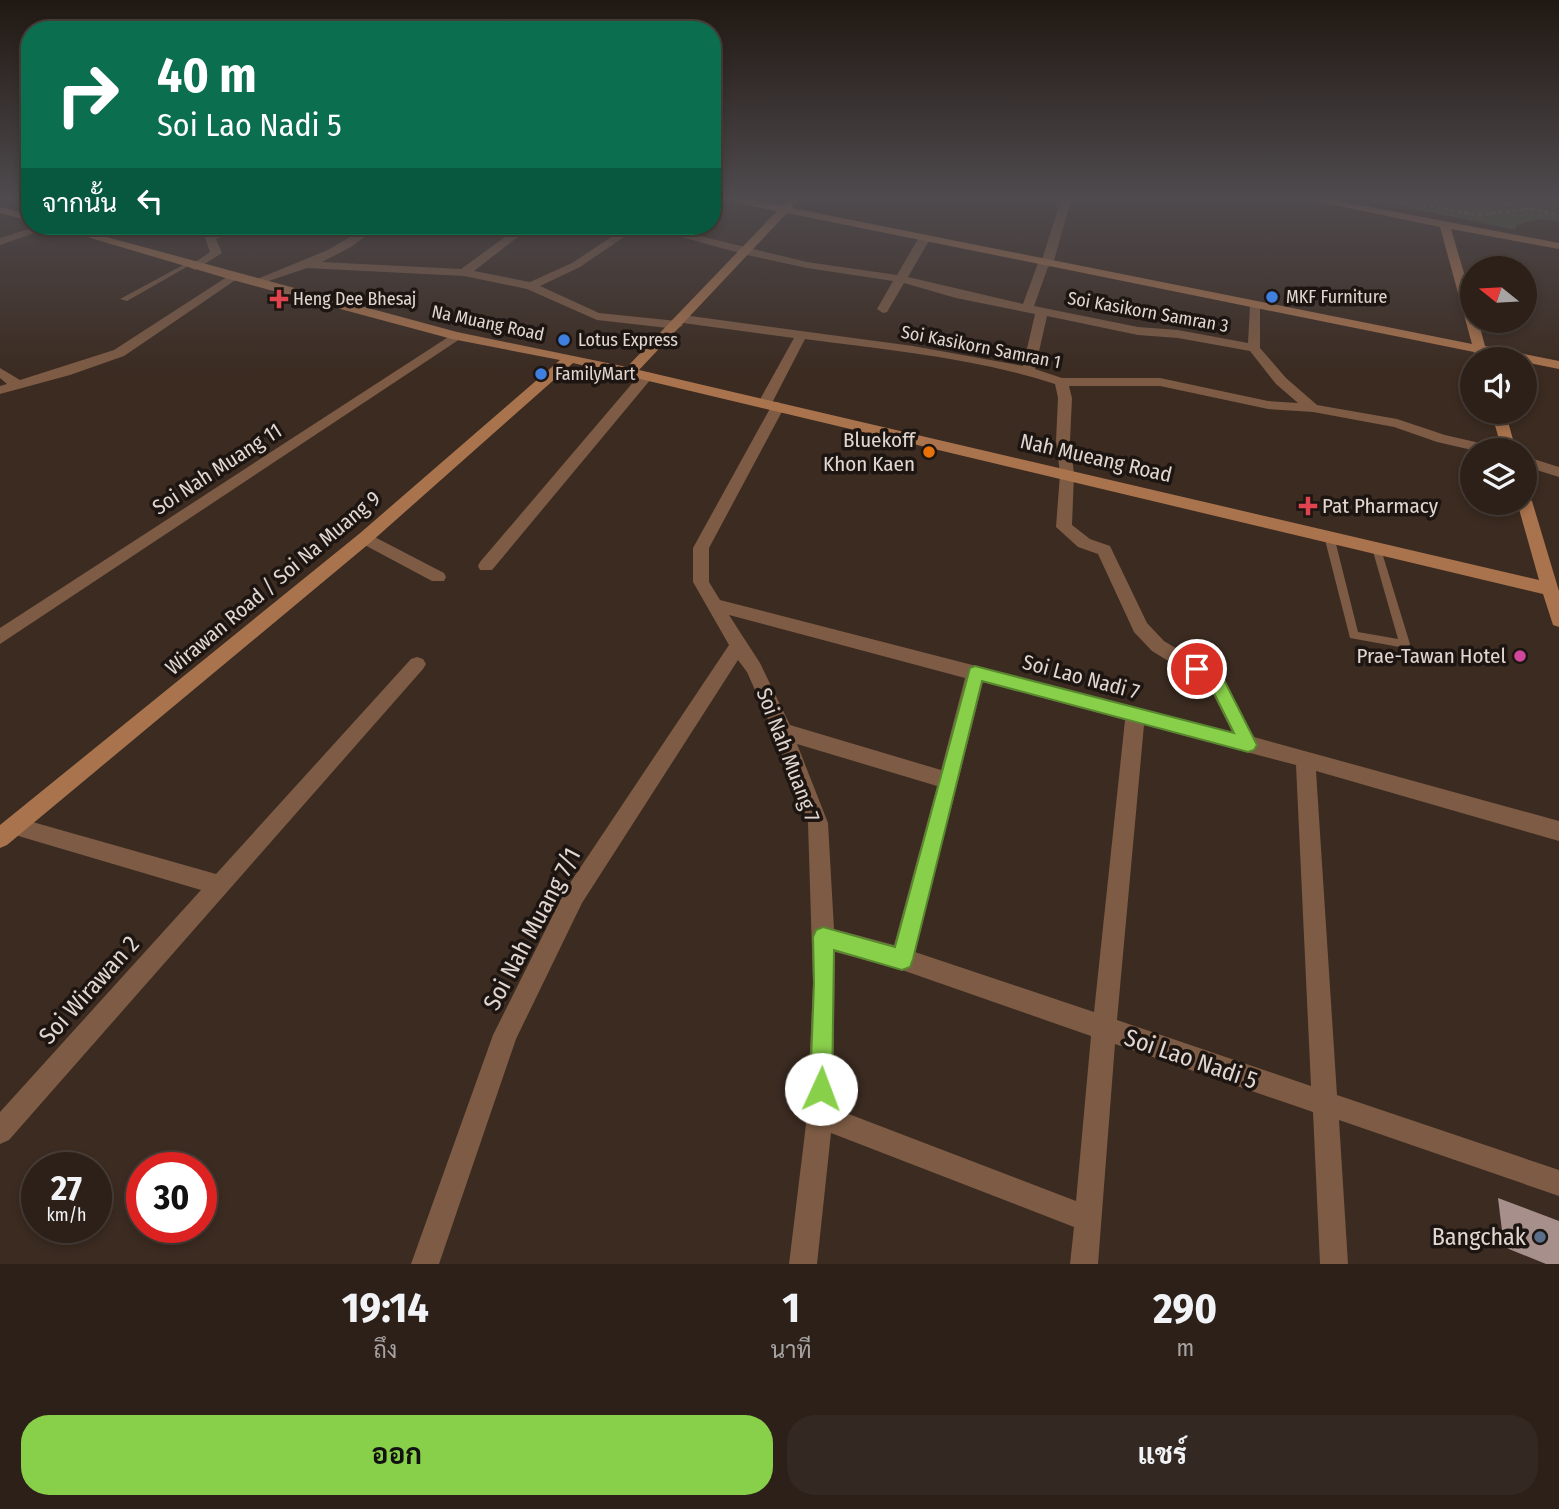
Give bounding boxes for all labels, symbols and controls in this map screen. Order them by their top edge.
text: 40 m [157,46,257,105]
icon: right [42,49,133,140]
text: Soi Lao Nadi 5 [157,106,342,144]
icon: left [131,182,169,220]
text: จากนั้น [42,188,117,219]
north arrow [1460,256,1536,332]
map controls [1460,256,1537,515]
place label: MKF Furniture [1286,286,1387,308]
street label: Soi Kasikorn Samran 3 [1066,287,1230,337]
place label: Heng Dee Bhesaj [293,288,416,310]
marker: MKF Furniture [1264,289,1280,305]
marker: Heng Dee Bhesaj [271,291,287,307]
street label: Na Muang Road [430,300,546,346]
street label: Soi Kasikorn Samran 1 [899,321,1063,373]
place label: Lotus Express [578,329,678,351]
marker: Lotus Express [556,332,572,348]
button: sound [1460,347,1537,424]
place label: FamilyMart [555,363,636,385]
marker: FamilyMart [533,366,549,382]
street label: Soi Nah Muang 11 [147,418,287,520]
place label: Bluekoff Khon Kaen [823,427,917,477]
street label: Nah Mueang Road [1018,428,1174,488]
button: layers [1460,438,1537,515]
marker: Bluekoff Khon Kaen [921,444,937,460]
street label: Wirawan Road / Soi Na Muang 9 [160,485,386,681]
place label: Pat Pharmacy [1322,493,1439,519]
marker: Pat Pharmacy [1300,498,1316,514]
pin [1167,639,1227,699]
place label: Prae-Tawan Hotel [1357,643,1506,669]
marker: Prae-Tawan Hotel [1512,648,1528,664]
street label: Soi Lao Nadi 7 [1020,649,1142,705]
icon: arrive [1178,650,1216,688]
street label: Soi Nah Muang 7 [751,684,825,826]
street label: Soi Nah Muang 7/1 [477,843,587,1015]
street label: Soi Wirawan 2 [33,930,145,1050]
street label: Soi Lao Nadi 5 [1121,1023,1261,1095]
position arrow [784,1052,858,1126]
speed limit sign: 30 [126,1152,217,1243]
text: 27 [51,1167,82,1209]
text: km/h [46,1204,87,1226]
place label: Bangchak [1432,1223,1527,1251]
marker: Bangchak [1532,1229,1548,1245]
text: 19:14 [342,1283,429,1333]
text: 1 [782,1283,800,1333]
text: 290 [1153,1284,1217,1334]
text: m [1176,1334,1194,1362]
text: ถึง [373,1336,397,1364]
text: นาที [771,1336,812,1364]
button: ออก [21,1415,773,1495]
button: แชร์ [787,1415,1538,1495]

